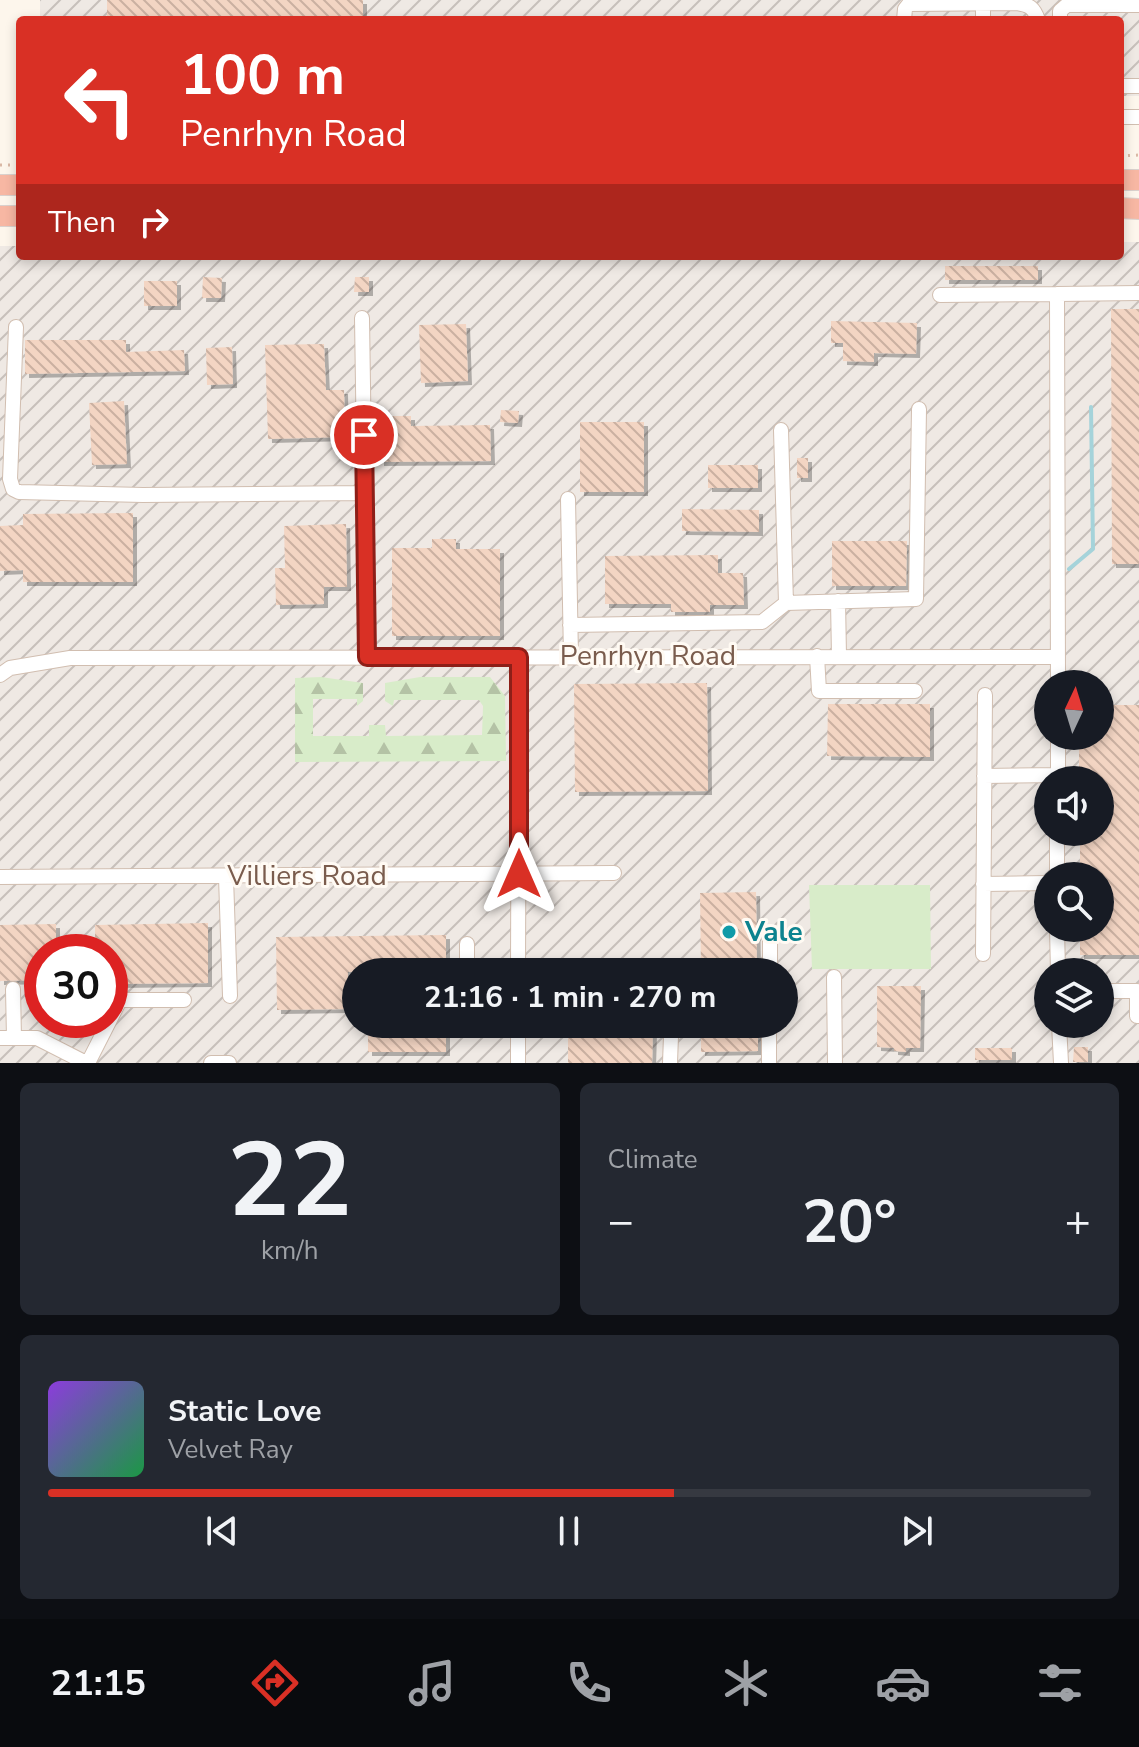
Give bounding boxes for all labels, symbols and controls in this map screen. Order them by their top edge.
text: 100 m [180,37,345,114]
icon: left [48,48,152,152]
text: Penrhyn Road [180,110,407,159]
icon: right [132,200,176,244]
text: Then [48,202,116,243]
pin [330,401,398,469]
icon: arrive [342,413,386,457]
street label: Penrhyn Road [560,637,736,675]
north arrow [1034,670,1114,750]
map controls [1034,670,1114,1038]
button: sound [1034,766,1114,846]
position arrow [477,832,561,916]
street label: Villiers Road [226,857,387,895]
button: search [1034,862,1114,942]
place label: Vale [744,913,803,951]
marker: Vale [720,923,738,941]
speed limit sign: 30 [24,934,128,1038]
button: layers [1034,958,1114,1038]
text: 21:16 · 1 min · 270 m [424,977,716,1018]
text: 22 [227,1110,352,1252]
text: Climate [608,1142,698,1177]
text: 20° [802,1181,897,1263]
text: − [608,1192,634,1252]
text: + [1065,1192,1091,1252]
text: km/h [261,1233,318,1268]
text: Static Love [168,1391,322,1432]
text: Velvet Ray [168,1432,293,1467]
icon: previous [200,1509,244,1553]
icon: pause [547,1509,591,1553]
icon: next [895,1509,939,1553]
icon: directions [247,1655,303,1711]
icon: music [404,1655,460,1711]
icon: phone [561,1655,617,1711]
icon: climate [718,1655,774,1711]
icon: car [875,1655,931,1711]
icon: filters [1032,1655,1088,1711]
text: 21:15 [51,1659,146,1708]

